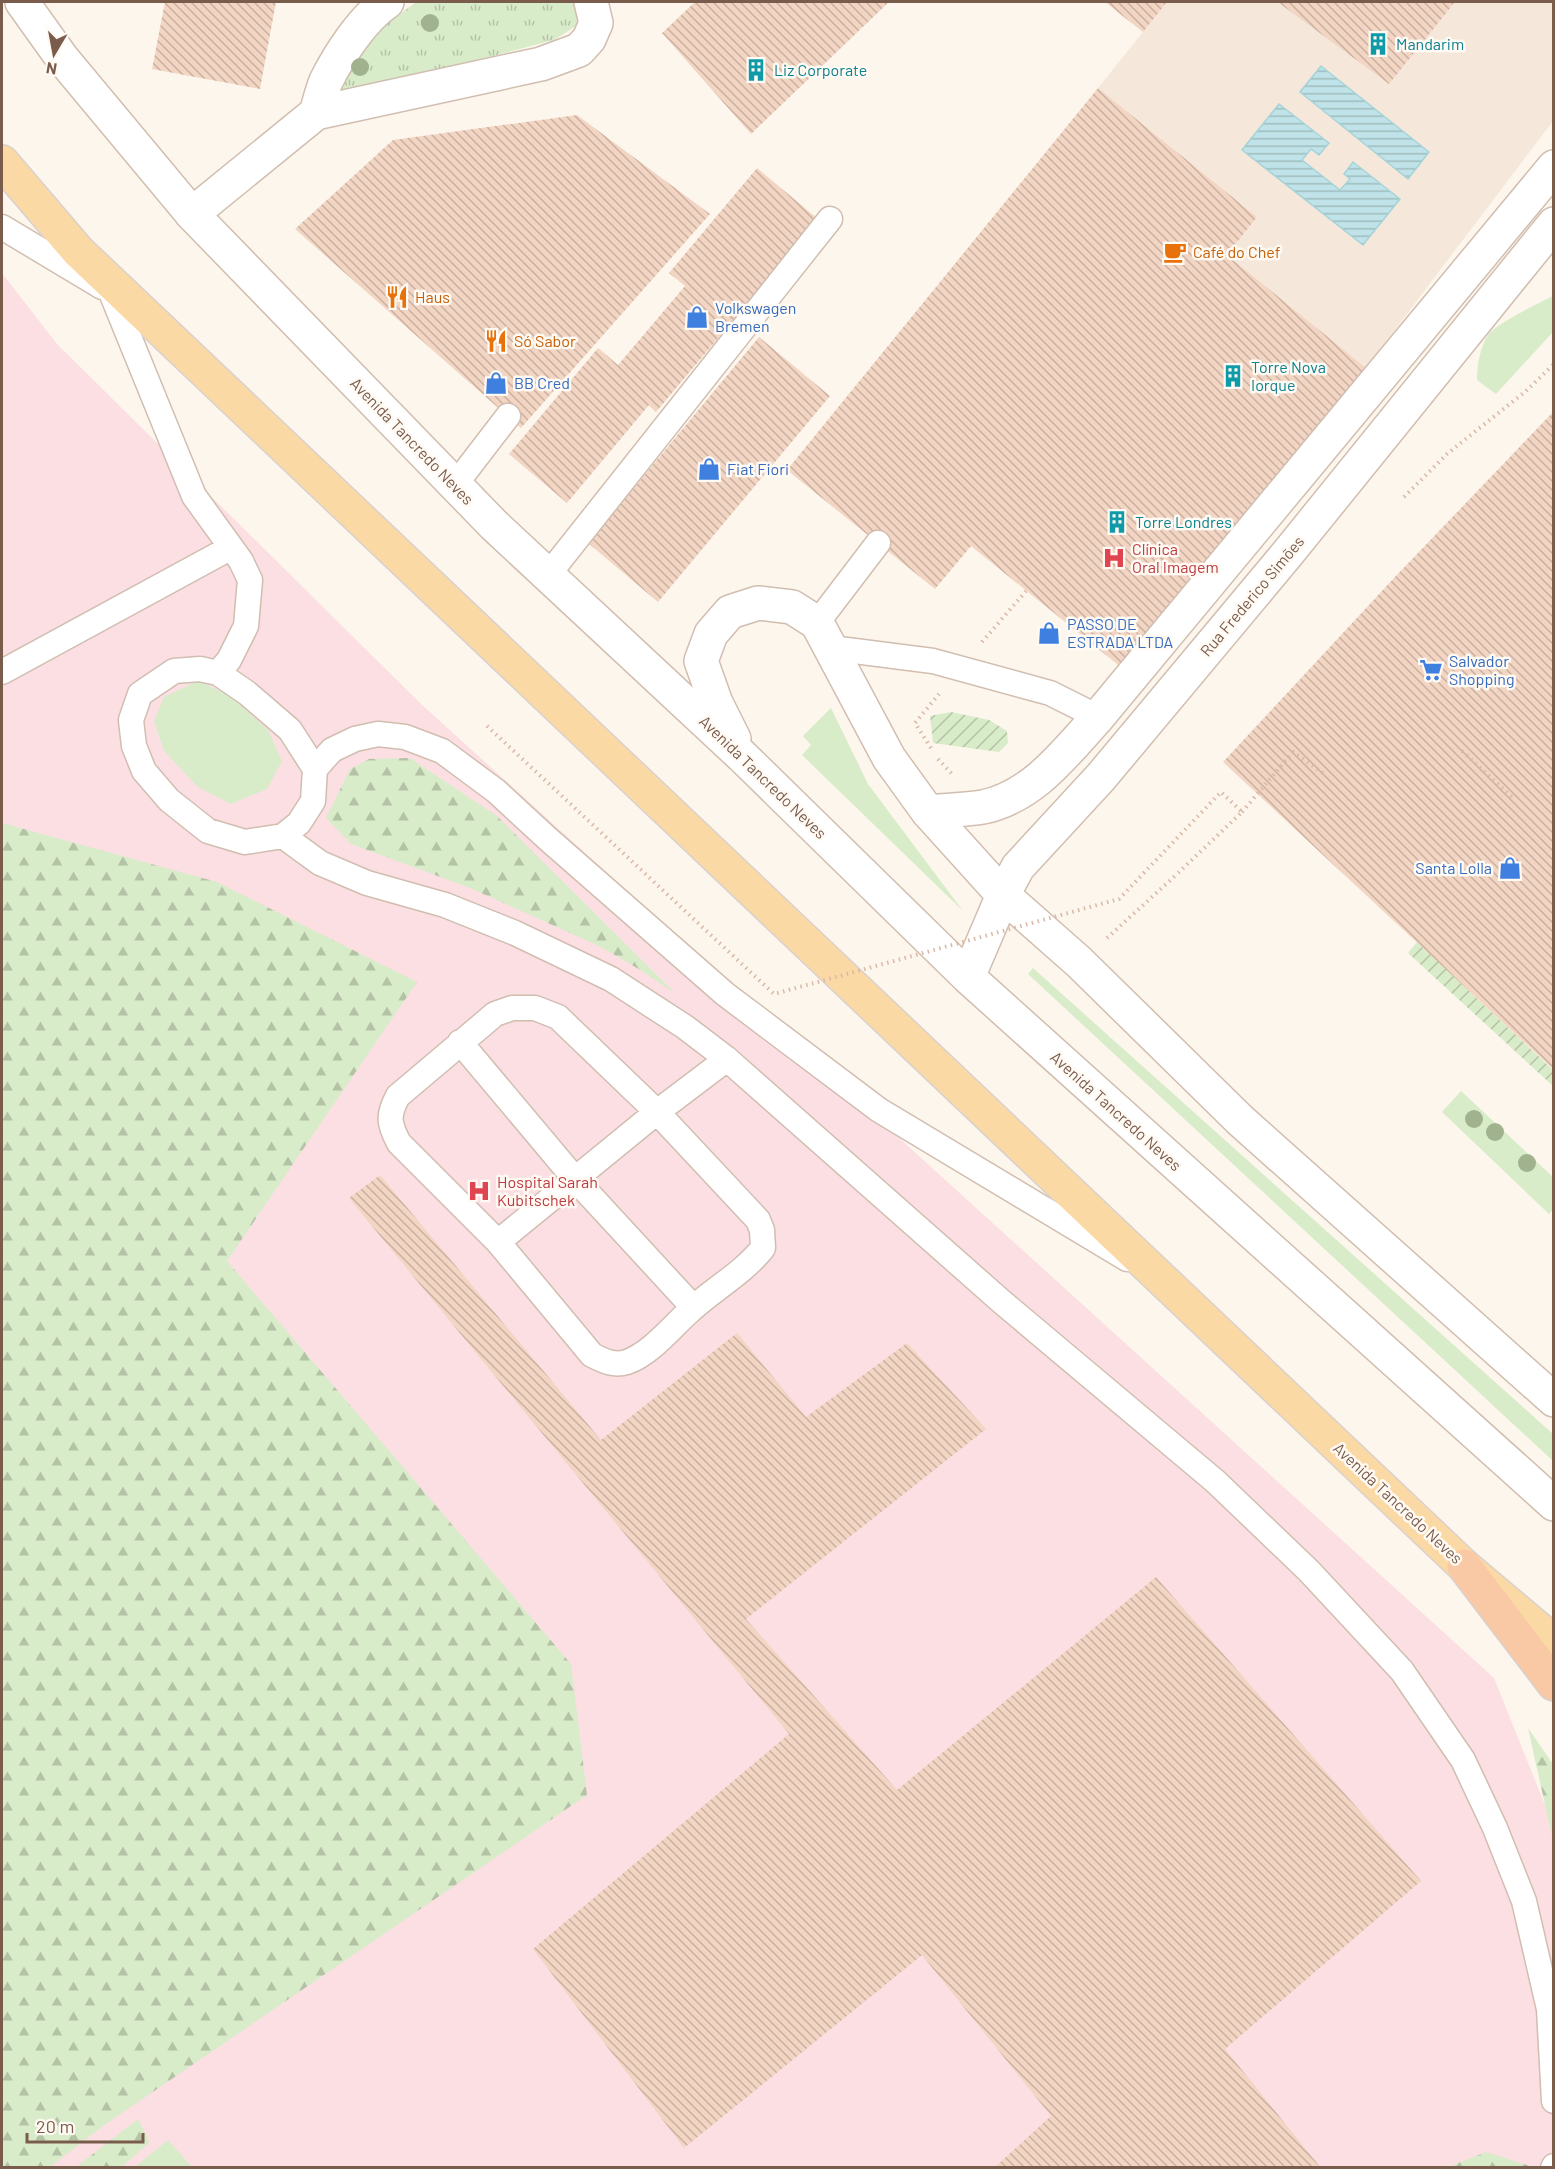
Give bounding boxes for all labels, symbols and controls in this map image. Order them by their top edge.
north arrow [24,24,84,84]
building icon: Mandarim [1365,31,1391,57]
place label: Mandarim [1396,34,1464,53]
building icon: Liz Corporate [743,57,769,83]
text: N [44,59,58,80]
place label: Liz Corporate [774,60,867,79]
cafe icon: Café do Chef [1162,239,1188,265]
place label: Café do Chef [1193,242,1281,261]
restaurant icon: Haus [384,284,410,310]
place label: Haus [415,287,450,306]
place label: Volkswagen Bremen [715,298,796,335]
shop icon: Volkswagen Bremen [684,304,710,330]
restaurant icon: Só Sabor [483,328,509,354]
place label: Só Sabor [514,331,576,350]
place label: Torre Nova Iorque [1251,357,1326,394]
building icon: Torre Nova Iorque [1220,363,1246,389]
shop icon: BB Cred [483,370,509,396]
street label: Avenida Tancredo Neves [347,373,478,508]
place label: BB Cred [514,373,570,392]
shop icon: Fiat Fiori [696,456,722,482]
place label: Fiat Fiori [727,459,789,478]
building icon: Torre Londres [1104,509,1130,535]
place label: Torre Londres [1135,512,1232,531]
street label: Rua Frederico Simões [1196,532,1308,660]
place label: Clínica Oral Imagem [1132,539,1219,576]
hospital icon: Clínica Oral Imagem [1101,545,1127,571]
place label: PASSO DE ESTRADA LTDA [1067,614,1174,651]
shop icon: PASSO DE ESTRADA LTDA [1036,620,1062,646]
place label: Salvador Shopping [1449,651,1515,688]
supermarket icon: Salvador Shopping [1418,657,1444,683]
street label: Avenida Tancredo Neves [696,711,831,842]
shop icon: Santa Lolla [1497,855,1523,881]
place label: Santa Lolla [1415,858,1492,877]
street label: Avenida Tancredo Neves [1047,1047,1186,1174]
place label: Hospital Sarah Kubitschek [497,1172,598,1209]
hospital icon: Hospital Sarah Kubitschek [466,1178,492,1204]
street label: Avenida Tancredo Neves [1330,1438,1467,1567]
scale bar [27,2106,142,2144]
text: 20 m [36,2115,74,2137]

